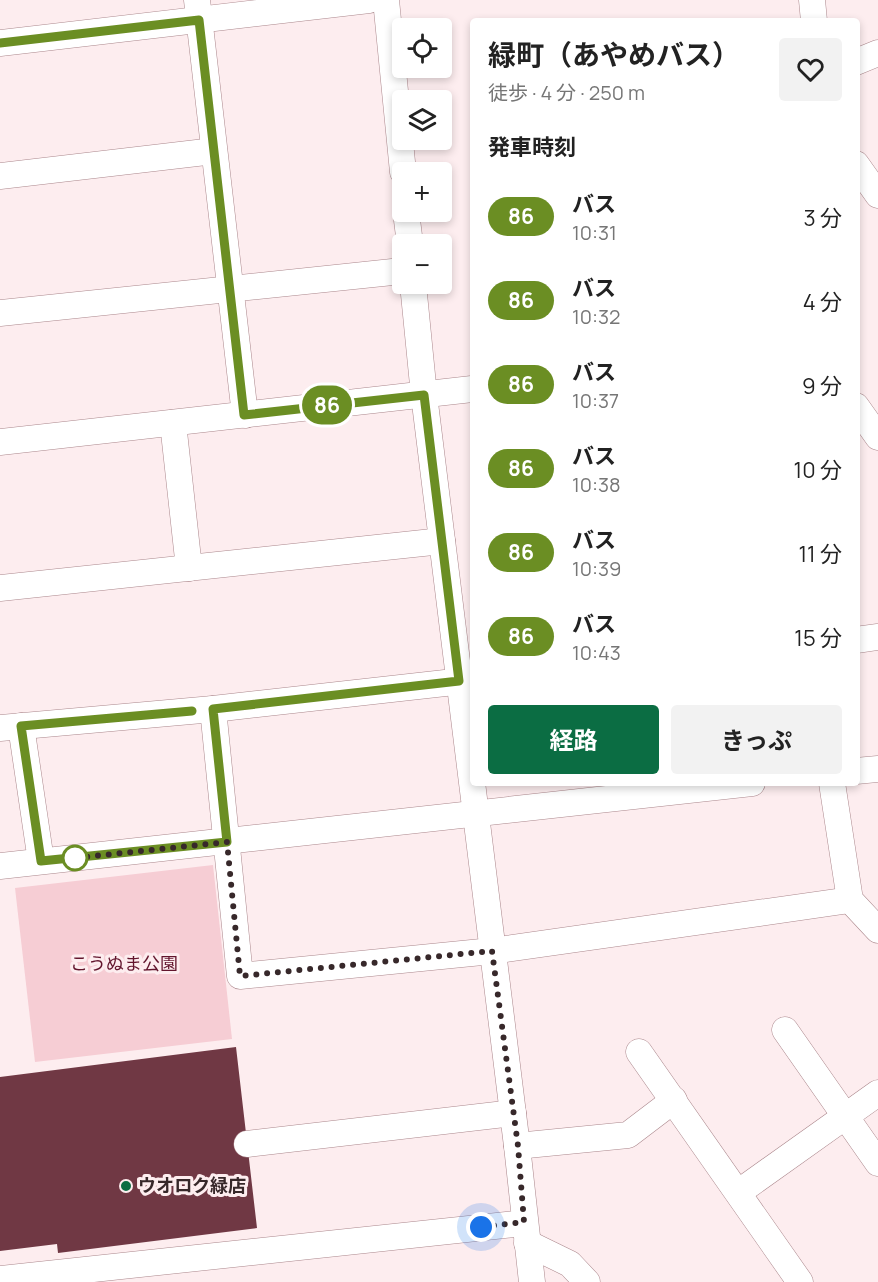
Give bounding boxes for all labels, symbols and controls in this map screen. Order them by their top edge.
map controls [392,18,452,294]
button: locate [392,18,452,78]
text: 緑町（あやめバス） [488,35,740,73]
button: heart [779,38,842,101]
text: 徒歩 · 4 分 · 250 m [488,79,645,106]
button: layers [392,90,452,150]
text: 発車時刻 [488,132,576,162]
button: + [392,162,452,222]
text: バス [572,189,616,219]
text: 86 [508,202,534,230]
text: 3 分 [803,203,842,233]
text: 10:31 [572,219,617,246]
button: − [392,234,452,294]
text: バス [572,273,616,303]
text: 86 [508,286,534,314]
text: 4 分 [803,287,842,317]
text: 10:32 [572,303,620,330]
text: バス [572,357,616,387]
text: 86 [508,370,534,398]
text: 9 分 [802,371,842,401]
line badge: 86 [300,386,354,424]
text: 10:37 [572,387,619,414]
text: 86 [314,391,340,419]
text: バス [572,441,616,471]
text: 86 [508,454,534,482]
text: 10 分 [794,455,842,485]
text: 10:38 [572,471,621,498]
text: バス [572,525,616,555]
text: 86 [508,538,534,566]
text: 11 分 [798,539,842,569]
text: 10:39 [572,555,621,582]
text: バス [572,609,616,639]
text: 86 [508,622,534,650]
text: 15 分 [794,623,842,653]
text: 10:43 [572,639,621,666]
button: 経路 [488,705,659,774]
button: きっぷ [671,705,842,774]
unlabelled marker [62,845,88,871]
park label: こうぬま公園 [70,951,178,975]
place label: ウオロク緑店 [138,1173,246,1197]
marker: ウオロク緑店 [119,1179,133,1193]
your location [466,1212,496,1242]

